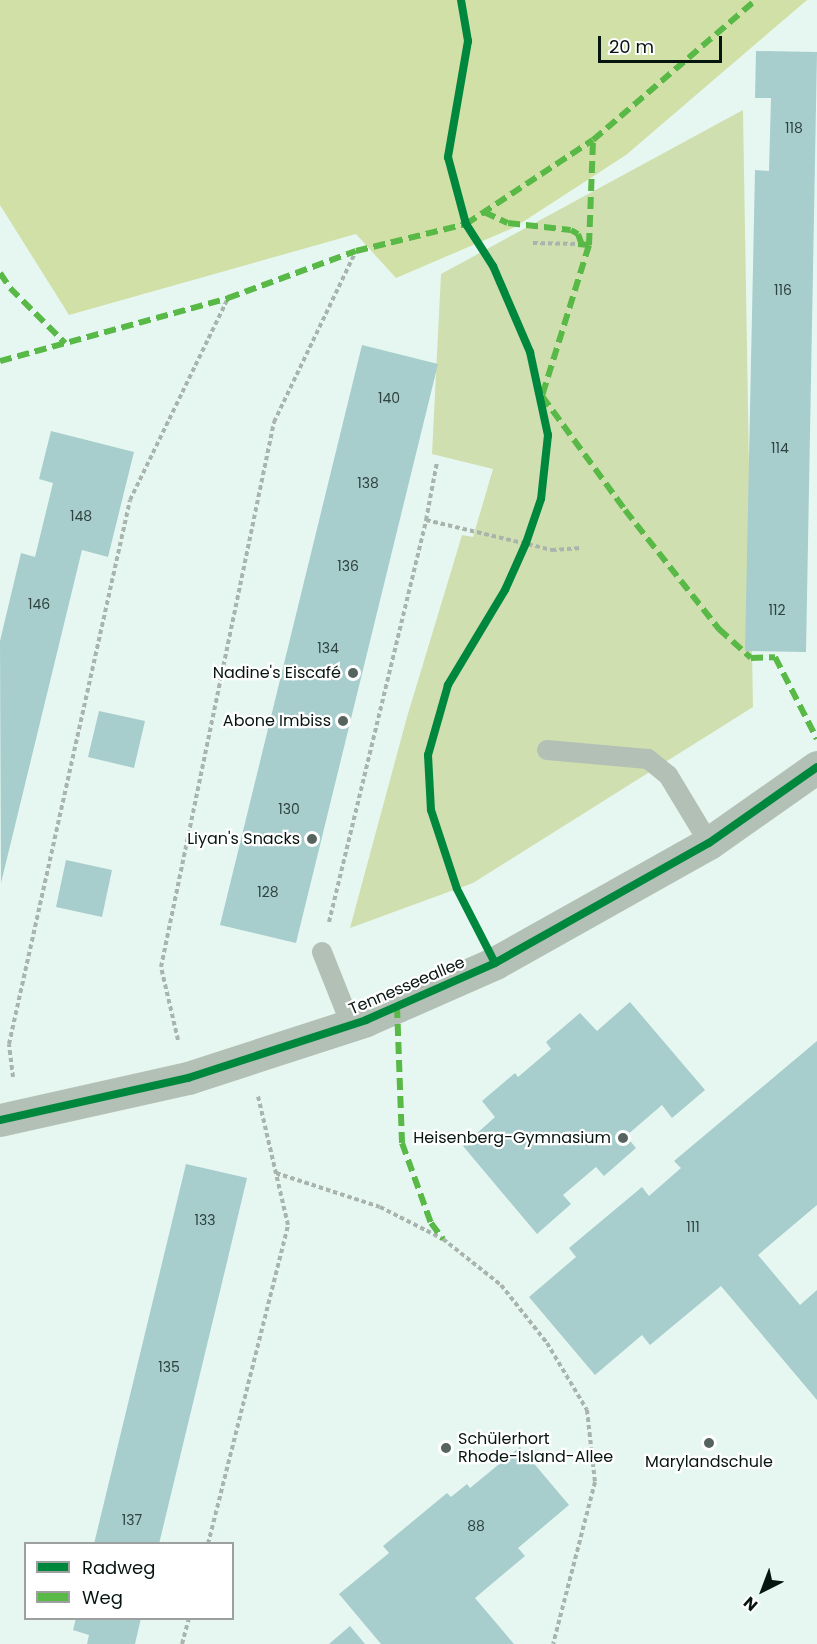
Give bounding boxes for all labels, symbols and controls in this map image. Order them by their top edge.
scale bar [601,24,726,62]
text: 20 m [609,34,654,59]
house number: 118 [785,120,803,136]
house number: 116 [774,282,792,298]
house number: 140 [378,390,400,406]
house number: 114 [771,440,789,456]
house number: 138 [357,475,379,491]
house number: 148 [70,508,92,524]
house number: 136 [337,558,359,574]
house number: 146 [28,596,50,612]
house number: 112 [768,602,786,618]
house number: 134 [317,640,339,656]
place label: Nadine's Eiscafé [213,663,341,683]
marker: Nadine's Eiscafé [346,666,360,680]
place label: Abone Imbiss [223,711,331,731]
marker: Abone Imbiss [336,714,350,728]
house number: 130 [278,801,300,817]
place label: Liyan's Snacks [187,829,300,849]
marker: Liyan's Snacks [305,832,319,846]
house number: 128 [257,884,279,900]
street label: Tennesseeallee [346,953,468,1019]
place label: Heisenberg-Gymnasium [413,1128,611,1148]
marker: Heisenberg-Gymnasium [616,1131,630,1145]
house number: 133 [195,1212,215,1228]
house number: 111 [686,1219,700,1235]
house number: 135 [158,1359,180,1375]
place label: Schülerhort Rhode-Island-Allee [458,1429,613,1467]
marker: Marylandschule [702,1436,716,1450]
marker: Schülerhort Rhode-Island-Allee [439,1441,453,1455]
place label: Marylandschule [645,1452,773,1472]
house number: 137 [122,1512,142,1528]
house number: 88 [467,1518,485,1534]
legend [24,1542,234,1620]
text: Radweg [82,1555,155,1580]
north arrow [733,1560,793,1620]
text: Weg [82,1585,123,1610]
text: N [738,1591,763,1616]

